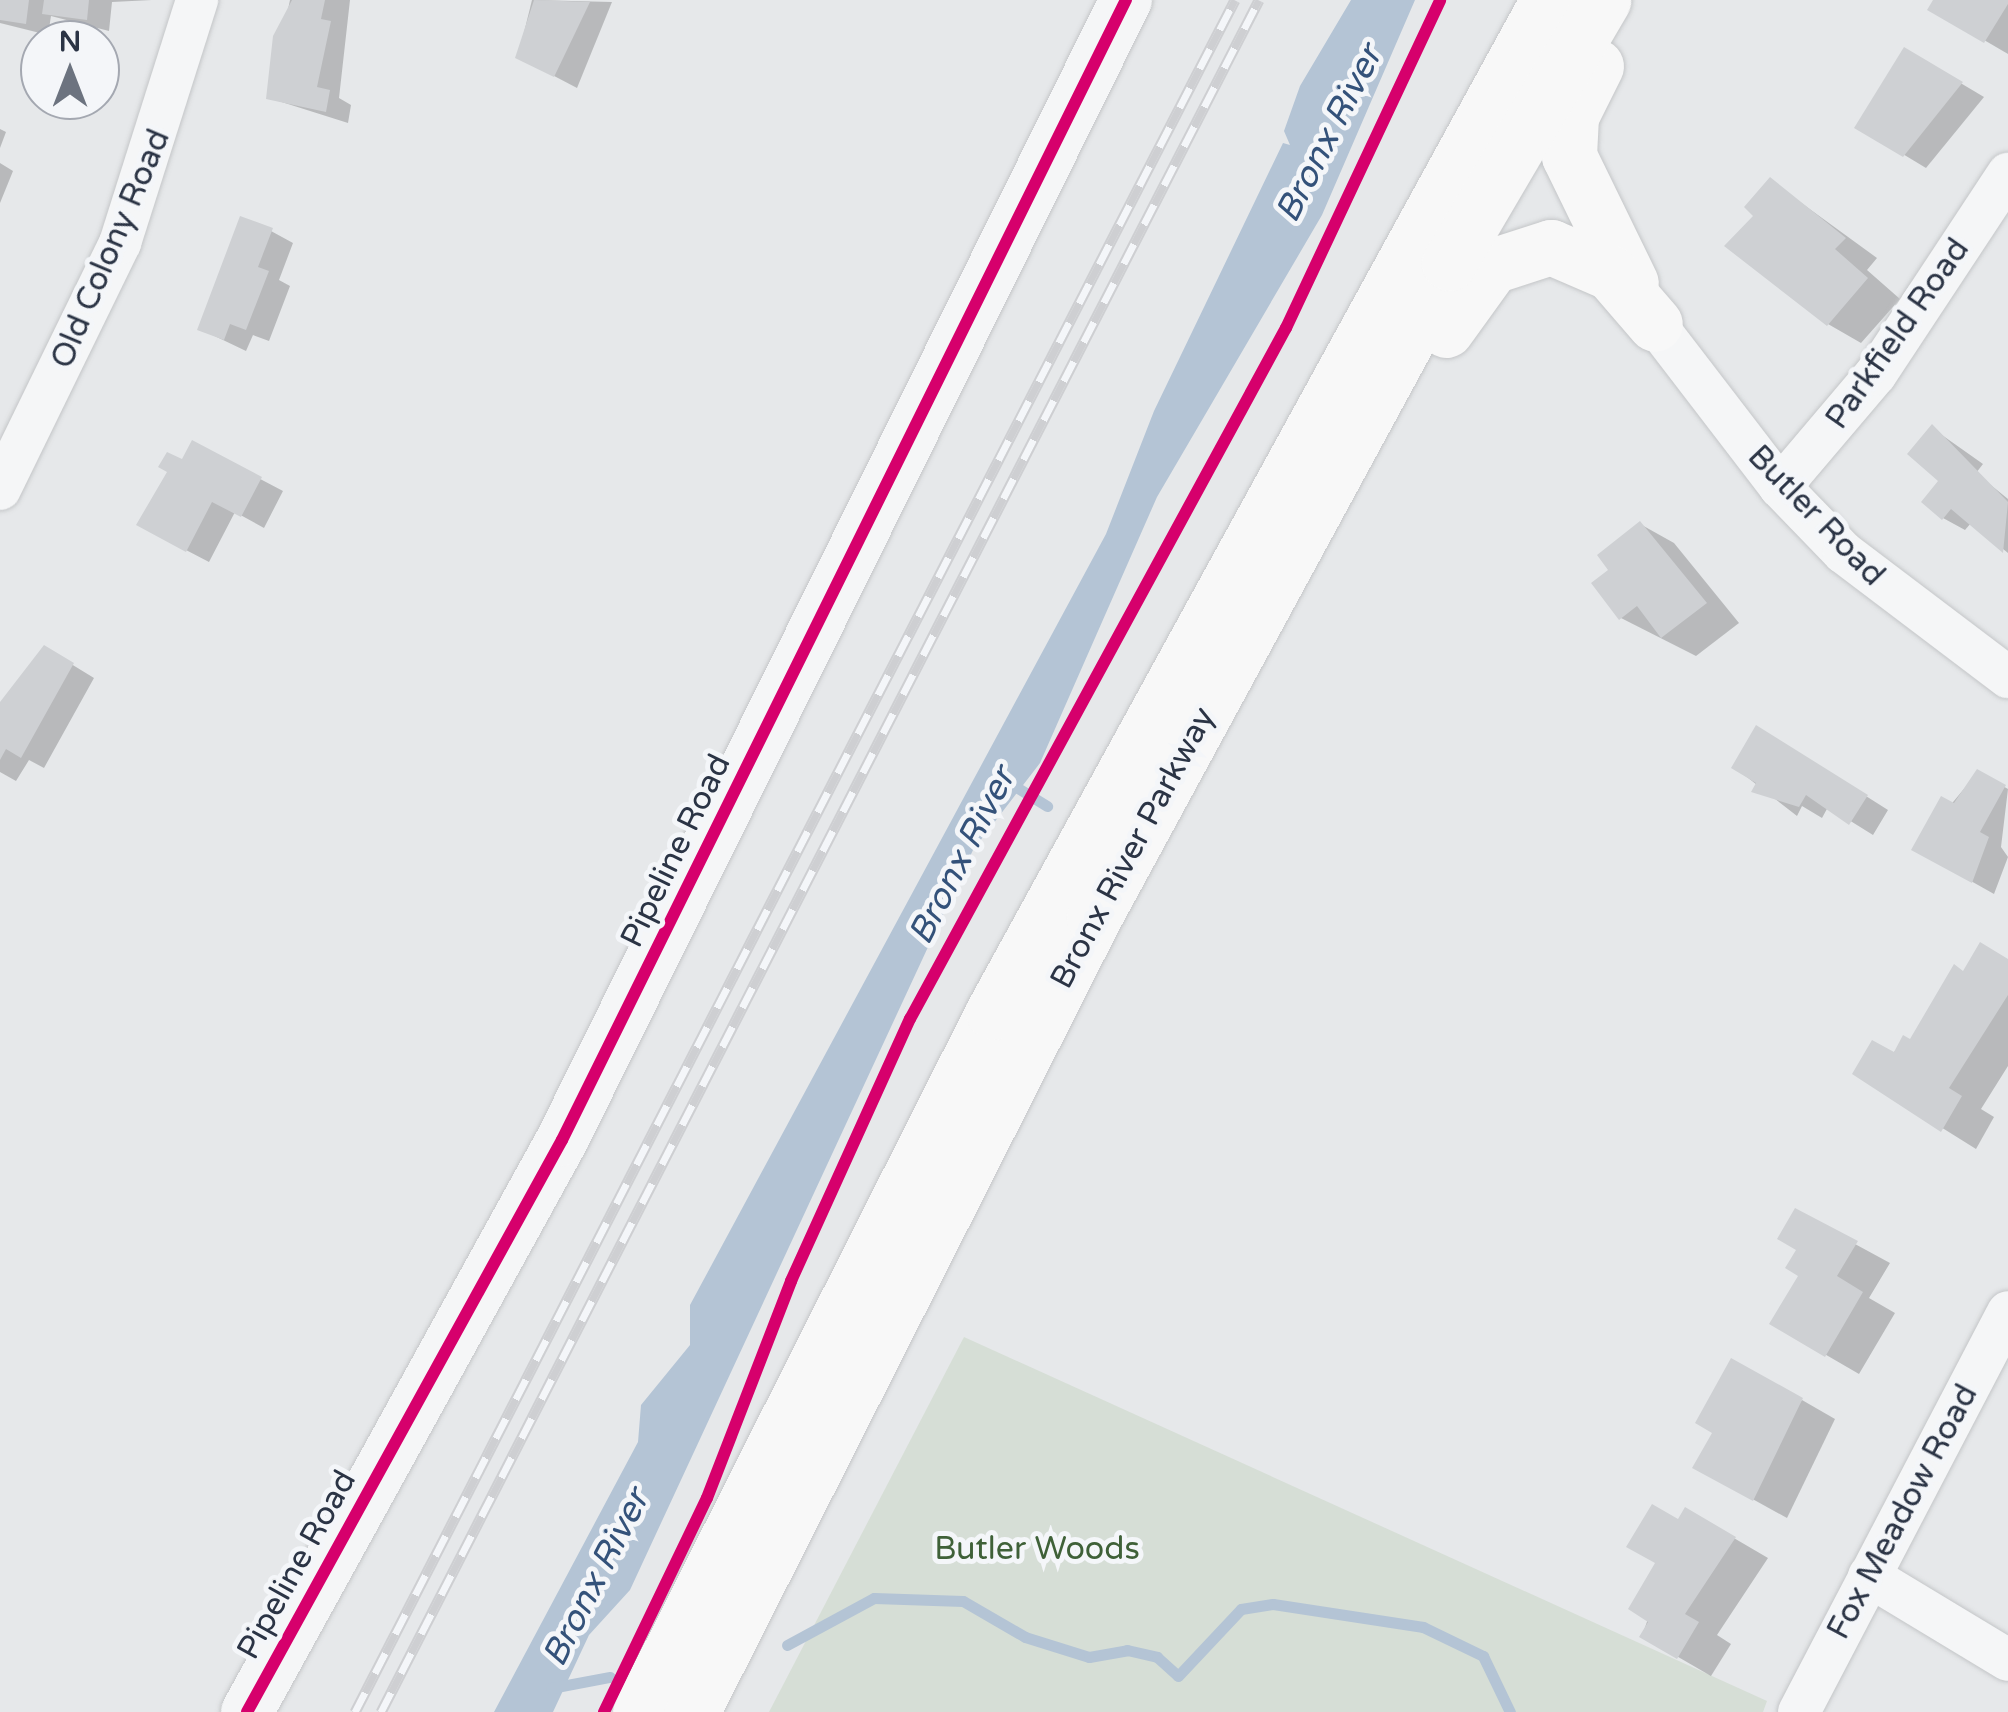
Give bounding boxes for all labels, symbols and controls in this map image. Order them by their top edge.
north arrow [20,20,120,120]
text: N [59,25,81,59]
water label: Bronx River [1267,39,1391,229]
street label: Old Colony Road [43,124,179,374]
street label: Parkfield Road [1818,231,1978,437]
street label: Butler Road [1739,438,1893,594]
street label: Bronx River Parkway [1043,701,1223,995]
street label: Pipeline Road [613,748,739,954]
water label: Bronx River [900,761,1024,951]
street label: Fox Meadow Road [1820,1378,1986,1646]
street label: Pipeline Road [229,1464,365,1666]
water label: Bronx River [534,1483,658,1673]
park label: Butler Woods [934,1530,1140,1568]

